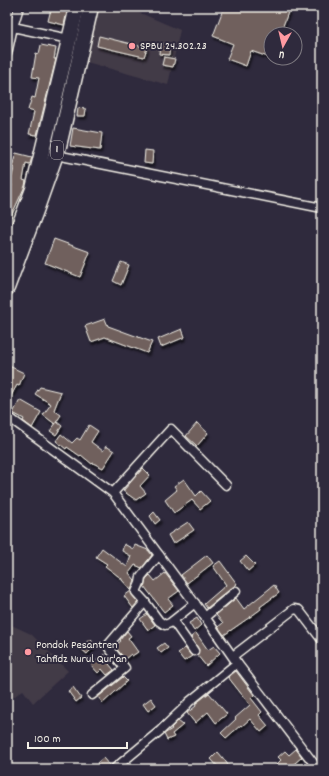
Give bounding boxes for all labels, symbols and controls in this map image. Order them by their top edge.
north arrow [263,26,303,66]
place label: SPBU 24.302.23 [140,38,207,55]
marker: SPBU 24.302.23 [127,41,137,51]
text: U [278,46,286,62]
road number: 1 [51,141,63,159]
place label: Pondok Pesantren Tahfidz Nurul Qur'an [36,637,127,668]
marker: Pondok Pesantren Tahfidz Nurul Qur'an [23,647,33,657]
scale bar [28,724,127,750]
text: 100 m [34,731,61,748]

